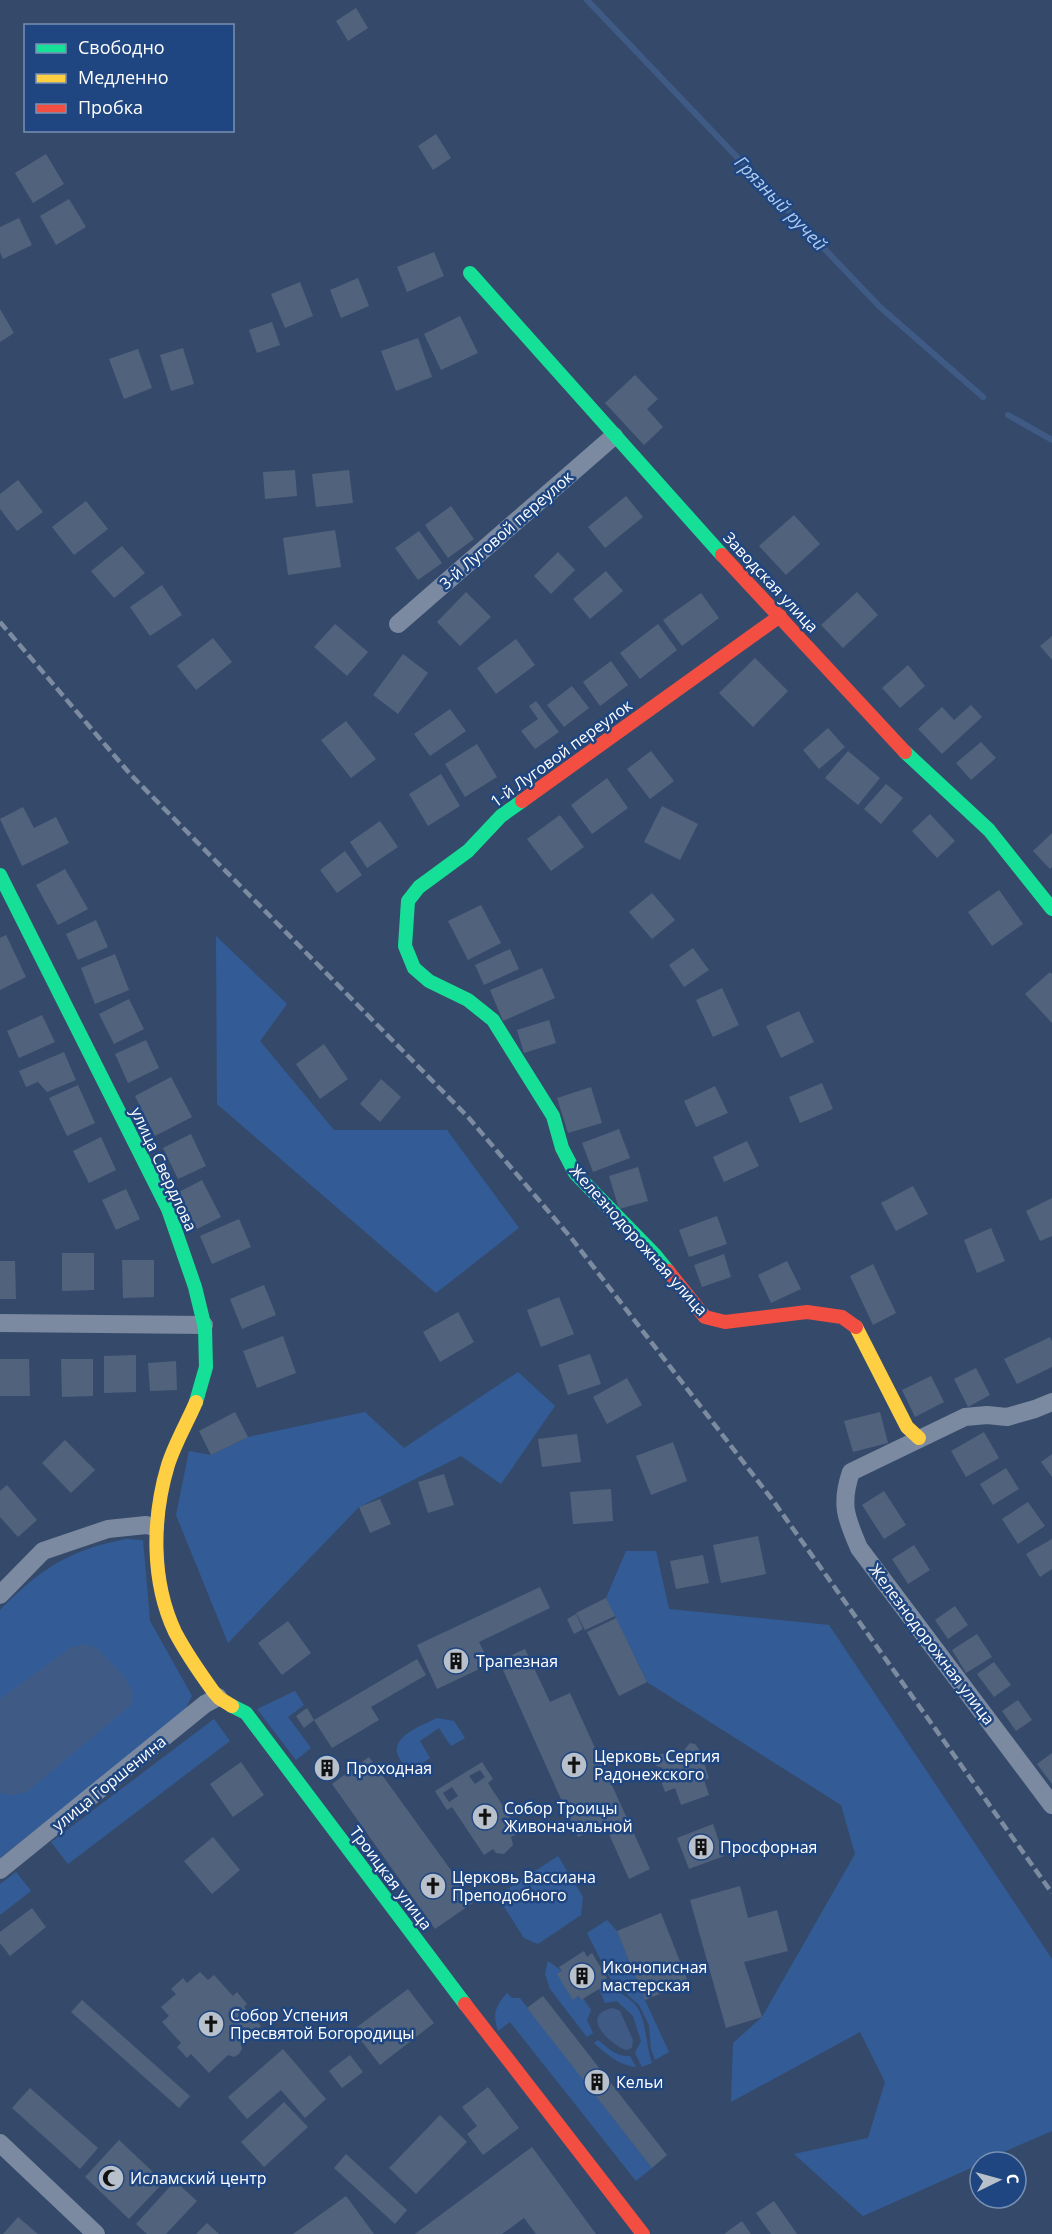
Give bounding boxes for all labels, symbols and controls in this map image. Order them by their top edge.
legend [24,24,234,132]
text: Свободно [78,35,165,59]
text: Медленно [78,65,169,89]
text: Пробка [78,95,143,119]
water label: Грязный ручей [730,150,833,256]
street label: 3-й Луговой переулок [435,465,578,594]
street label: Заводская улица [719,527,823,637]
street label: 1-й Луговой переулок [486,694,637,812]
street label: улица Свердлова [126,1103,202,1235]
street label: Железнодорожная улица [565,1160,713,1320]
street label: Железнодорожная улица [864,1559,1000,1729]
building icon: Трапезная [441,1646,471,1676]
place label: Трапезная [476,1650,558,1672]
street label: улица Горшенина [47,1730,171,1836]
place label: Церковь Сергия Радонежского [594,1745,720,1785]
church icon: Церковь Сергия Радонежского [559,1750,589,1780]
building icon: Проходная [312,1753,342,1783]
place label: Проходная [346,1757,432,1779]
place label: Собор Троицы Живоначальной [504,1797,633,1837]
church icon: Собор Троицы Живоначальной [470,1802,500,1832]
street label: Троицкая улица [345,1822,437,1934]
building icon: Просфорная [686,1832,716,1862]
place label: Просфорная [720,1836,817,1858]
place label: Церковь Вассиана Преподобного [452,1866,596,1906]
church icon: Церковь Вассиана Преподобного [418,1871,448,1901]
place label: Иконописная мастерская [602,1956,707,1996]
building icon: Иконописная мастерская [567,1961,597,1991]
place label: Собор Успения Пресвятой Богородицы [230,2004,415,2044]
church icon: Собор Успения Пресвятой Богородицы [196,2009,226,2039]
building icon: Кельи [582,2067,612,2097]
place label: Кельи [616,2071,664,2093]
north arrow [968,2150,1028,2210]
mosque icon: Исламский центр [96,2163,126,2193]
place label: Исламский центр [130,2167,266,2189]
text: С [1002,2173,1024,2185]

